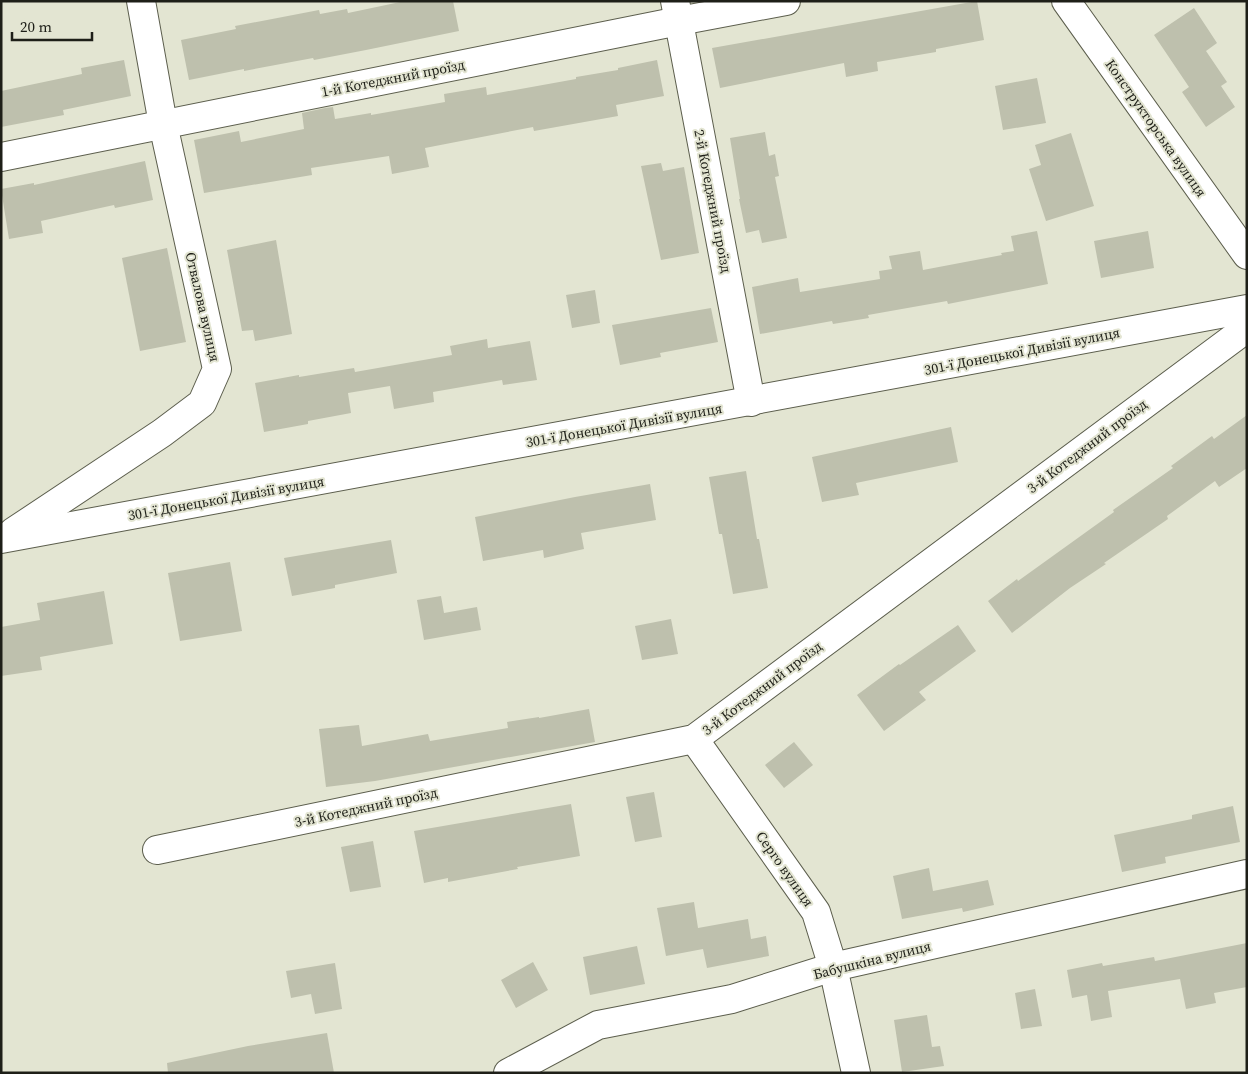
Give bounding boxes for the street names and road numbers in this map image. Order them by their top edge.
street label: 1-й Котеджний проїзд [320,54,466,102]
street label: Конструкторська вулиця [1101,55,1211,201]
street label: 2-й Котеджний проїзд [689,128,737,274]
street label: Отвалова вулиця [181,250,225,364]
street label: 301-ї Донецької Дивізії вулиця [922,322,1122,380]
street label: 3-й Котеджний проїзд [1023,394,1151,498]
street label: 301-ї Донецької Дивізії вулиця [524,398,724,452]
street label: 301-ї Донецької Дивізії вулиця [126,471,326,525]
street label: 3-й Котеджний проїзд [698,636,826,740]
street label: 3-й Котеджний проїзд [293,782,439,832]
street label: Серго вулиця [752,827,818,911]
street label: Бабушкіна вулиця [811,936,933,984]

